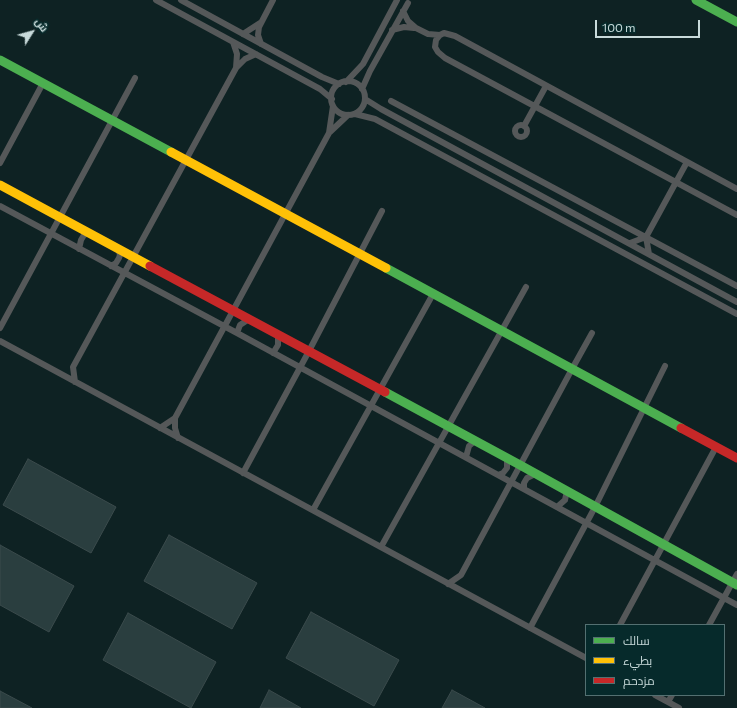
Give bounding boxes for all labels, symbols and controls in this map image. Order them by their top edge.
north arrow [12,12,52,52]
scale bar [597,12,702,38]
text: ش [33,15,51,34]
text: 100 m [602,20,636,34]
legend [585,624,725,696]
text: سالك [623,633,650,647]
text: بطيء [623,653,652,667]
text: مزدحم [623,673,655,687]

